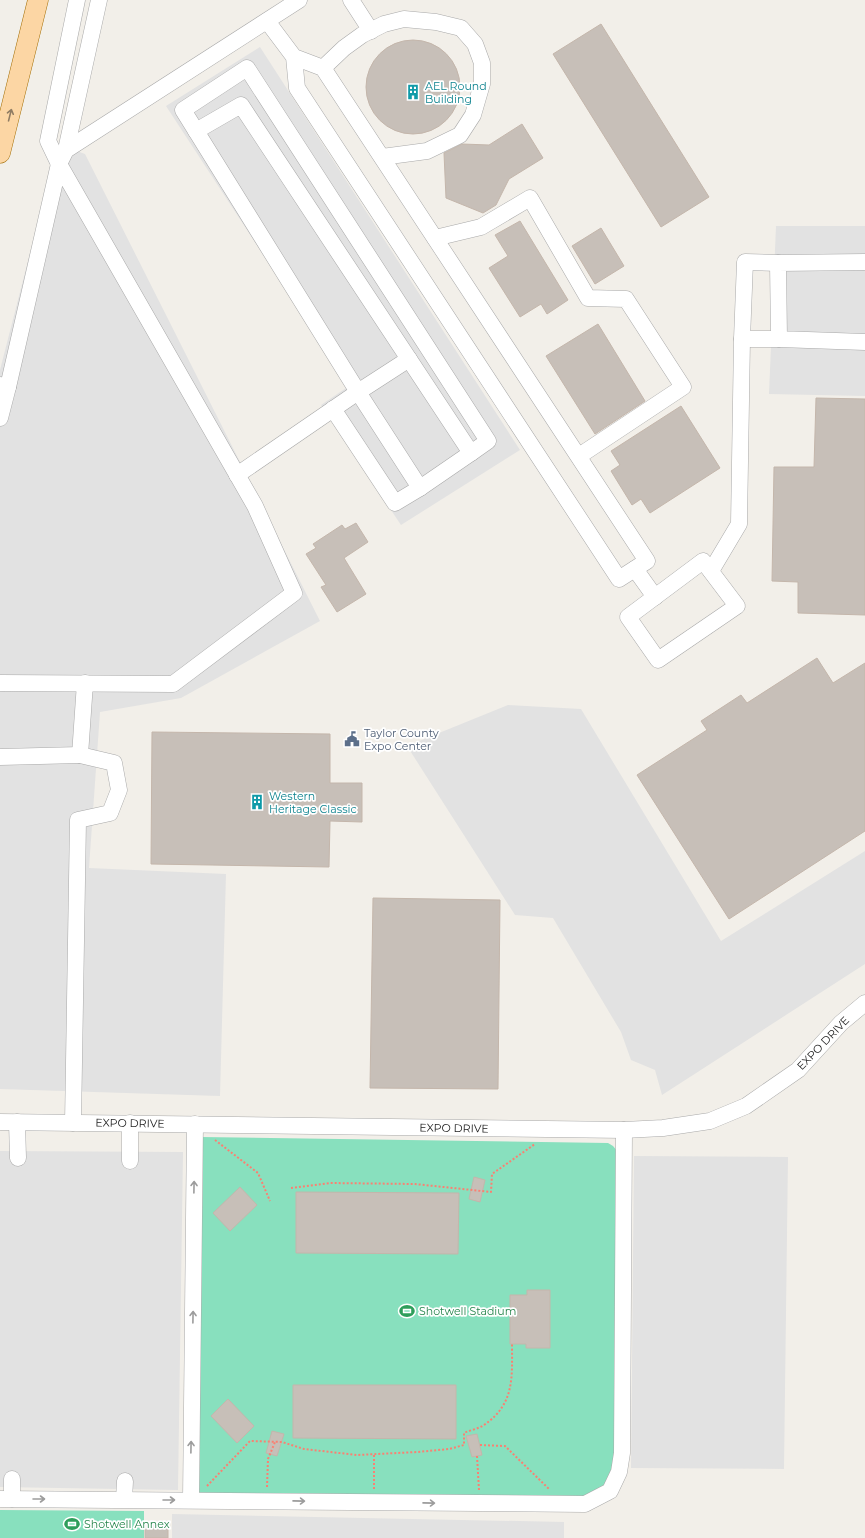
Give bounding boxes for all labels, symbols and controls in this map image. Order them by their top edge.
place label: AEL Round Building [425,79,487,106]
building icon: AEL Round Building [404,83,422,101]
one-way arrow [6,109,14,122]
place label: Taylor County Expo Center [364,726,439,753]
public building icon: Taylor County Expo Center [343,730,361,748]
place label: Western Heritage Classic [269,789,357,816]
building icon: Western Heritage Classic [248,793,266,811]
street label: EXPO DRIVE [794,1013,852,1073]
street label: EXPO DRIVE [95,1115,165,1131]
street label: EXPO DRIVE [419,1120,489,1136]
one-way arrow [190,1181,198,1194]
sports icon: Shotwell Stadium [398,1302,416,1320]
place label: Shotwell Stadium [419,1304,516,1318]
one-way arrow [189,1311,197,1324]
one-way arrow [188,1441,195,1454]
one-way arrow [32,1495,45,1503]
one-way arrow [162,1496,175,1504]
one-way arrow [292,1497,305,1505]
one-way arrow [422,1499,435,1506]
sports icon: Shotwell Annex [63,1515,81,1533]
place label: Shotwell Annex [84,1517,170,1531]

